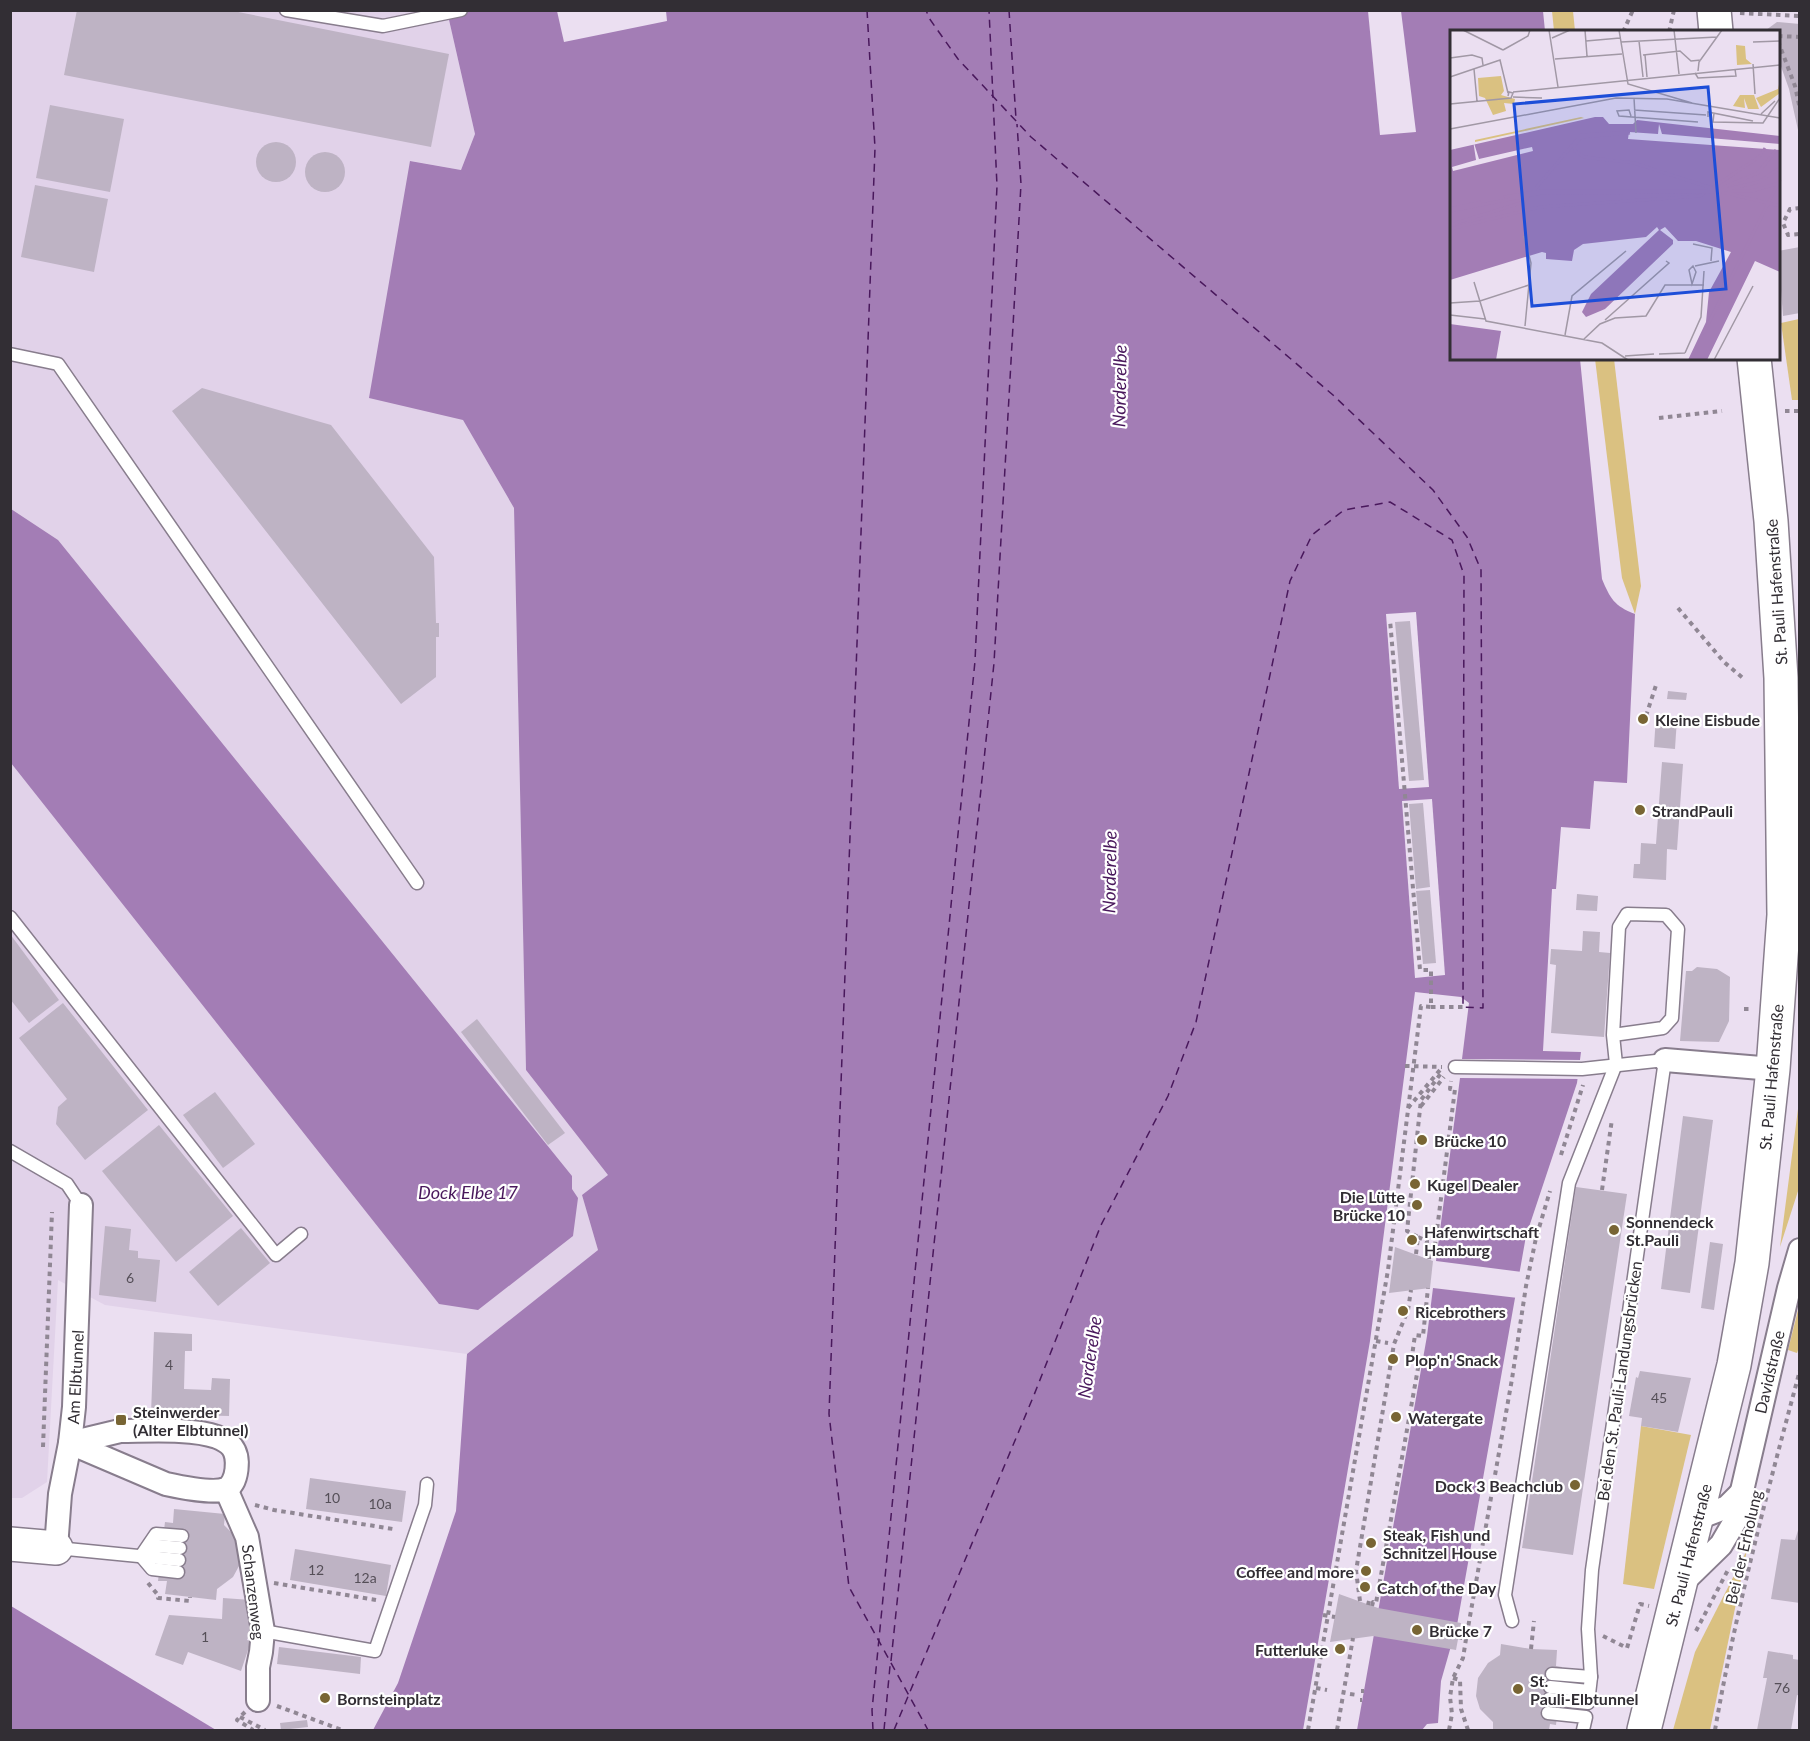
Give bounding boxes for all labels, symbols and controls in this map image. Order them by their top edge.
inset map [1450,30,1780,360]
water label: Norderelbe [1107,345,1131,427]
street label: St. Pauli Hafenstraße [1761,518,1791,666]
place label: Kleine Eisbude [1655,710,1760,729]
marker: Kleine Eisbude [1636,712,1650,726]
place label: StrandPauli [1652,801,1733,820]
marker: StrandPauli [1633,803,1647,817]
water label: Norderelbe [1097,831,1121,913]
street label: St. Pauli Hafenstraße [1755,1003,1787,1151]
place label: Brücke 10 [1434,1131,1506,1150]
marker: Brücke 10 [1415,1133,1429,1147]
place label: Kugel Dealer [1427,1175,1519,1194]
marker: Kugel Dealer [1408,1177,1422,1191]
water label: Dock Elbe 17 [418,1181,518,1203]
place label: Die Lütte Brücke 10 [1333,1187,1405,1224]
marker: Die Lütte Brücke 10 [1410,1198,1424,1212]
place label: Sonnendeck St.Pauli [1626,1212,1714,1249]
place label: Hafenwirtschaft Hamburg [1424,1222,1540,1259]
marker: Sonnendeck St.Pauli [1607,1223,1621,1237]
marker: Hafenwirtschaft Hamburg [1405,1233,1419,1247]
street label: Bei den St. Pauli-Landungsbrücken [1593,1260,1645,1502]
house number: 6 [126,1269,134,1286]
place label: Ricebrothers [1415,1302,1506,1321]
marker: Ricebrothers [1396,1304,1410,1318]
water label: Norderelbe [1072,1315,1106,1399]
street label: Am Elbtunnel [63,1329,87,1425]
street label: Davidstraße [1750,1329,1788,1415]
place label: Plop'n' Snack [1405,1350,1499,1369]
marker: Plop'n' Snack [1386,1352,1400,1366]
house number: 4 [165,1356,173,1373]
house number: 45 [1651,1389,1667,1406]
place label: Steinwerder (Alter Elbtunnel) [133,1402,248,1439]
place label: Watergate [1408,1408,1483,1427]
marker: Watergate [1389,1410,1403,1424]
marker: Steinwerder (Alter Elbtunnel) [114,1413,128,1427]
place label: Dock 3 Beachclub [1435,1476,1563,1495]
marker: Dock 3 Beachclub [1568,1478,1582,1492]
street label: St. Pauli Hafenstraße [1661,1482,1715,1628]
street label: Bei der Erholung [1721,1488,1765,1606]
house number: 10 [324,1489,340,1506]
house number: 10a [368,1495,392,1512]
place label: Steak, Fish und Schnitzel House [1383,1525,1497,1562]
marker: Steak, Fish und Schnitzel House [1364,1536,1378,1550]
street label: Schanzenweg [239,1543,269,1641]
house number: 12 [308,1561,324,1578]
place label: Coffee and more [1236,1562,1354,1581]
marker: Coffee and more [1359,1564,1373,1578]
house number: 12a [353,1569,377,1586]
place label: Catch of the Day [1377,1578,1497,1597]
marker: Catch of the Day [1358,1580,1372,1594]
place label: Brücke 7 [1429,1621,1492,1640]
marker: Brücke 7 [1410,1623,1424,1637]
house number: 1 [201,1628,209,1645]
place label: Futterluke [1255,1640,1328,1659]
marker: Futterluke [1333,1642,1347,1656]
place label: St. Pauli-Elbtunnel [1530,1671,1638,1708]
house number: 76 [1774,1679,1790,1696]
marker: St. Pauli-Elbtunnel [1511,1682,1525,1696]
place label: Bornsteinplatz [337,1689,441,1708]
marker: Bornsteinplatz [318,1691,332,1705]

